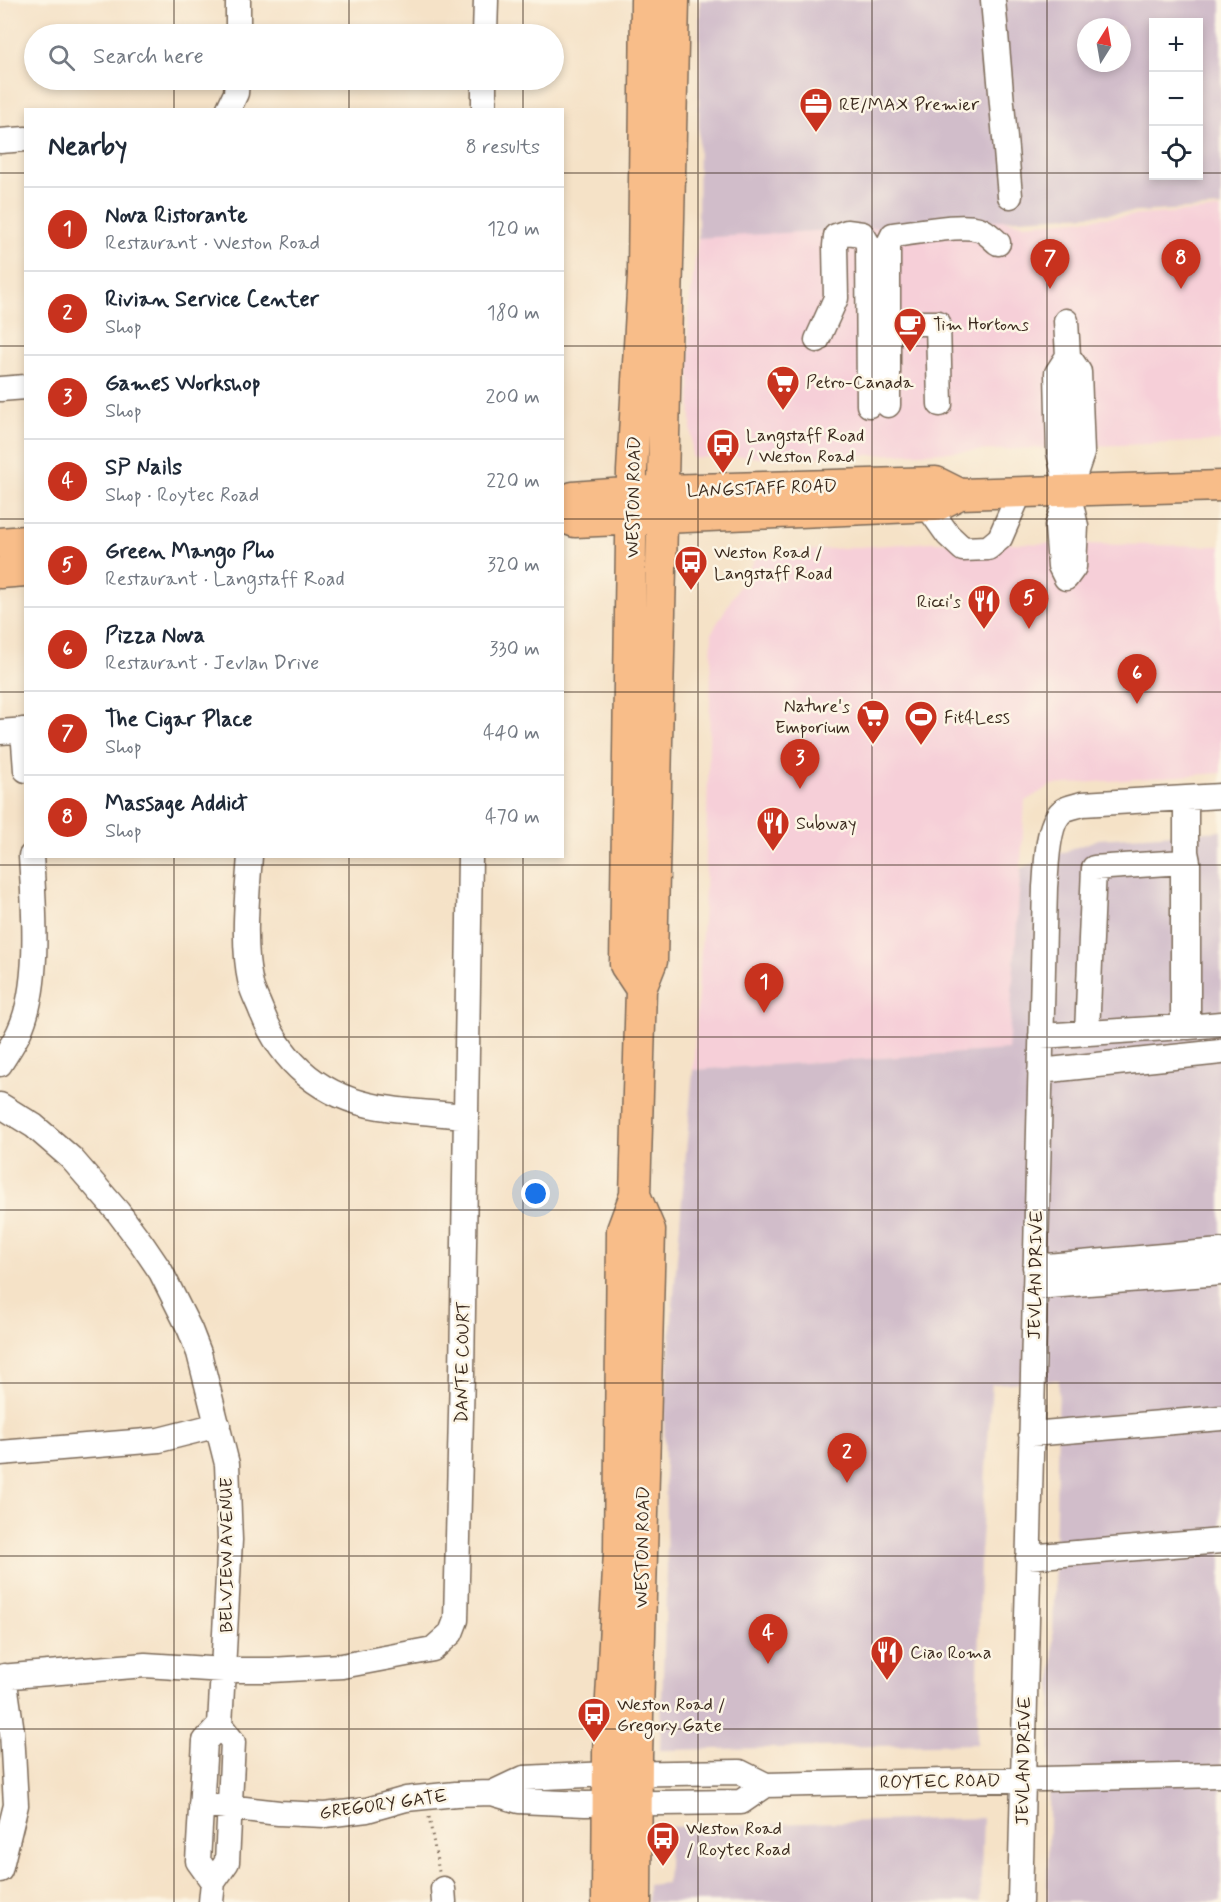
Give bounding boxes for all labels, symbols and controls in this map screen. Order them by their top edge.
north arrow [1077,18,1131,72]
map controls [1149,18,1203,180]
button: + [1149,18,1203,72]
search box [24,24,564,90]
icon: search [45,41,78,74]
text: Search here [93,43,204,71]
button: − [1149,72,1203,126]
office icon: RE/MAX Premier [798,86,834,133]
place label: RE/MAX Premier [839,93,980,117]
button: locate [1149,126,1203,180]
text: Nearby [48,130,127,164]
text: 8 results [466,134,540,161]
text: Nova Ristorante [105,202,248,230]
text: 1 [63,216,72,243]
text: 120 m [487,216,540,243]
text: Restaurant · Weston Road [105,230,320,257]
pin: 7 [1030,240,1070,289]
pin: 8 [1162,240,1200,289]
text: Rivian Service Center [105,286,319,314]
text: 2 [63,300,72,327]
text: 180 m [487,300,540,327]
cafe icon: Tim Hortons [892,306,928,353]
place label: Tim Hortons [933,313,1029,337]
text: Shop [105,314,142,341]
supermarket icon: Petro-Canada [765,364,801,411]
text: Games Workshop [105,370,261,398]
place label: Petro-Canada [806,371,914,395]
text: 3 [63,384,72,411]
text: 200 m [485,384,540,411]
text: Shop [105,398,142,425]
place label: Langstaff Road / Weston Road [746,424,864,469]
bus stop icon: Langstaff Road / Weston Road [705,427,741,474]
street label: WESTON ROAD [621,436,647,558]
text: SP Nails [105,454,182,482]
text: 4 [62,468,73,495]
text: 220 m [486,468,540,495]
street label: LANGSTAFF ROAD [686,474,838,504]
text: Shop · Roytec Road [105,482,259,509]
text: Green Mango Pho [105,538,274,566]
place label: Weston Road / Langstaff Road [714,541,832,587]
bus stop icon: Weston Road / Langstaff Road [673,544,709,591]
text: 5 [62,552,74,579]
text: 320 m [487,552,540,579]
text: Restaurant · Langstaff Road [105,566,345,593]
pin: 5 [1010,580,1048,629]
restaurant icon: Ricci's [966,583,1002,630]
place label: Ricci's [917,590,961,614]
text: Pizza Nova [105,622,205,650]
text: 6 [62,636,73,663]
text: 330 m [489,636,540,663]
text: Restaurant · Jevlan Drive [105,650,319,677]
pin: 6 [1118,654,1156,704]
place label: Nature's Emporium [775,695,850,740]
supermarket icon: Nature's Emporium [855,698,891,745]
sports icon: Fit4Less [903,699,939,746]
text: The Cigar Place [105,706,253,734]
place label: Fit4Less [944,706,1010,730]
text: 7 [61,720,74,747]
text: 440 m [483,720,540,747]
text: Shop [105,734,142,761]
pin: 3 [780,740,820,789]
text: Massage Addict [105,790,248,818]
text: 8 [62,804,73,831]
text: 470 m [485,804,540,831]
restaurant icon: Subway [755,805,791,852]
place label: Subway [796,812,857,836]
text: Shop [105,818,142,845]
pin: 1 [744,964,783,1013]
your location [521,1179,550,1208]
street label: JEVLAN DRIVE [1023,1210,1049,1340]
street label: DANTE COURT [450,1301,476,1423]
pin: 2 [828,1434,866,1483]
street label: BELVIEW AVENUE [215,1477,239,1633]
street label: WESTON ROAD [630,1486,656,1608]
pin: 4 [748,1614,788,1664]
restaurant icon: Ciao Roma [869,1634,905,1681]
place label: Ciao Roma [910,1641,992,1665]
place label: Weston Road / Gregory Gate [617,1693,726,1739]
bus stop icon: Weston Road / Gregory Gate [576,1696,612,1743]
street label: JEVLAN DRIVE [1011,1696,1037,1826]
street label: ROYTEC ROAD [879,1769,1001,1795]
street label: GREGORY GATE [318,1784,449,1826]
place label: Weston Road / Roytec Road [686,1817,791,1862]
bus stop icon: Weston Road / Roytec Road [645,1820,681,1867]

